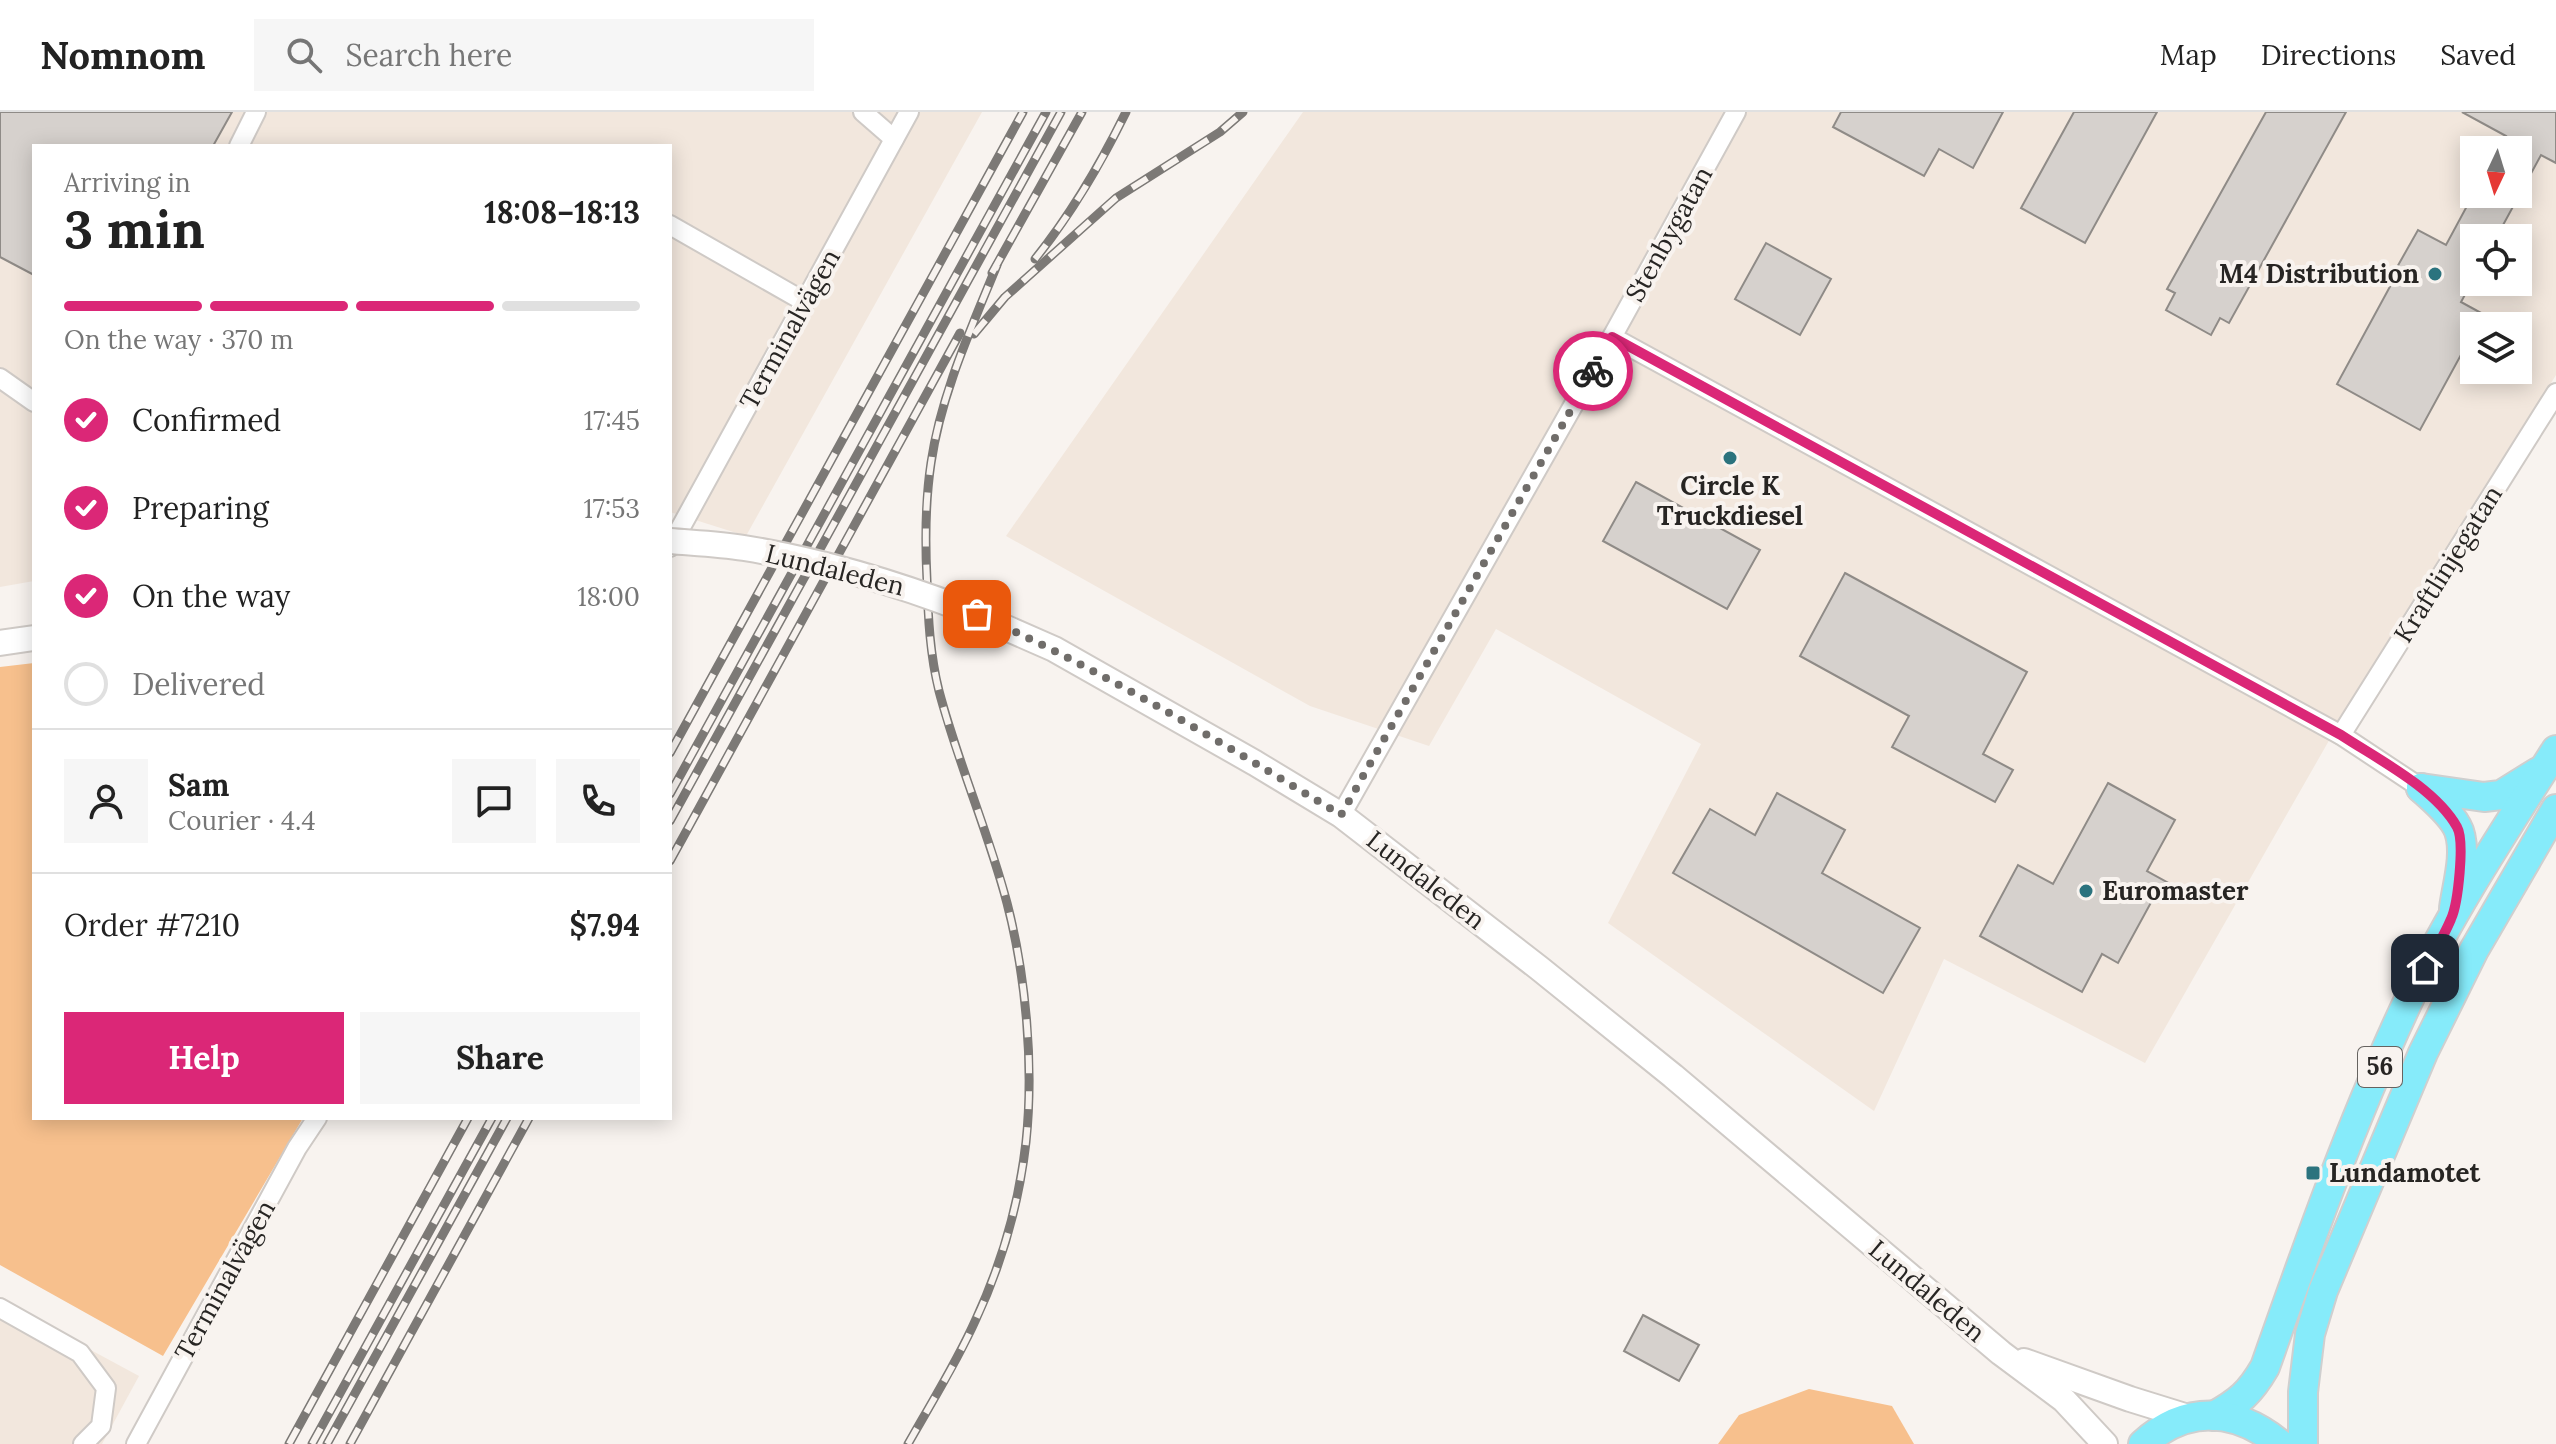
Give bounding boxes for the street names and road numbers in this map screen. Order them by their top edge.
street label: Stenbygatan [1618,160,1719,307]
street label: Terminalvägen [732,243,847,415]
street label: Kraftlinjegatan [2386,479,2509,648]
street label: Lundaleden [762,536,908,603]
street label: Lundaleden [1360,823,1492,936]
road number: 56 [2358,1047,2402,1087]
street label: Terminalvägen [167,1194,282,1366]
street label: Lundaleden [1862,1232,1992,1349]

